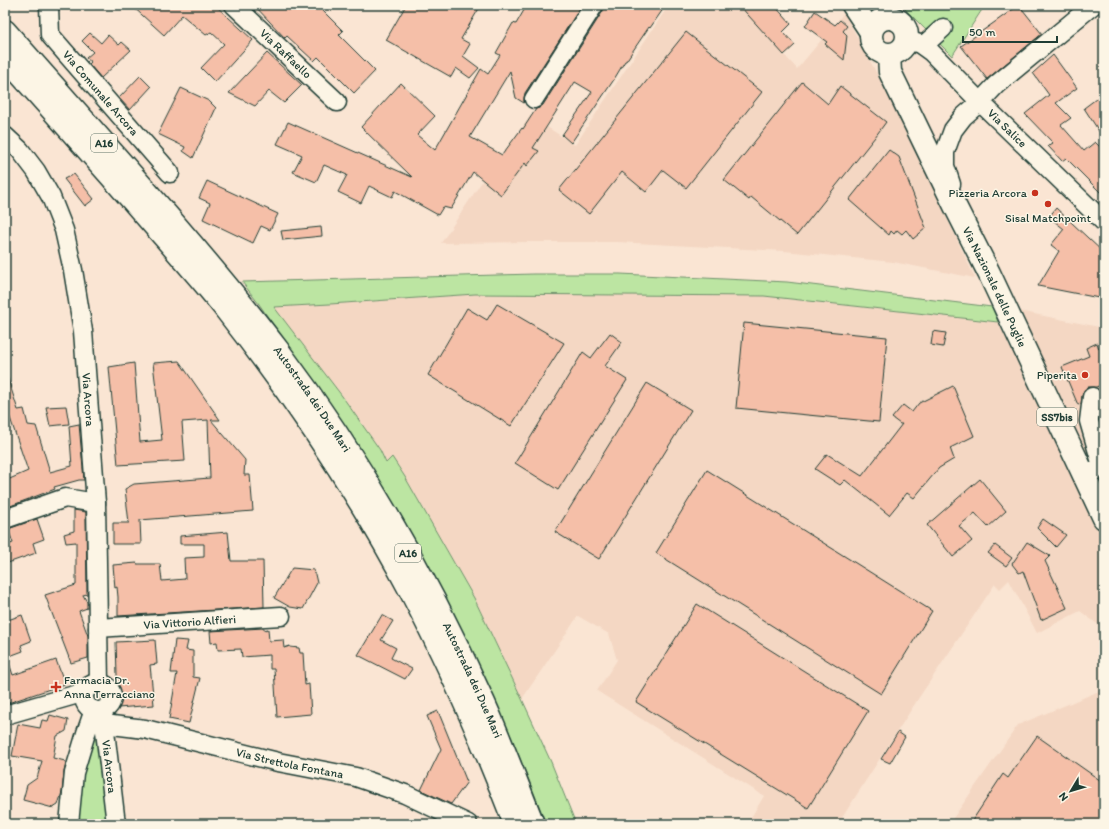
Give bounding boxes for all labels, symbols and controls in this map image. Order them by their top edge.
scale bar [963,18,1057,44]
text: 50 m [969,25,995,39]
street label: Via Raffaello [257,26,315,81]
street label: Via Comunale Arcora [60,48,141,139]
street label: Via Salice [985,106,1030,151]
road number: A16 [91,134,117,152]
place label: Pizzeria Arcora [949,186,1028,200]
marker: Pizzeria Arcora [1030,188,1040,198]
marker: Sisal Matchpoint [1043,199,1053,209]
place label: Sisal Matchpoint [1005,211,1092,225]
street label: Via Nazionale delle Puglie [960,224,1030,349]
street label: Autostrada dei Due Mari [271,343,354,455]
place label: Piperita [1037,368,1078,382]
marker: Piperita [1080,370,1090,380]
street label: Via Arcora [79,372,97,428]
road number: SS7bis [1037,408,1077,426]
road number: A16 [395,544,421,562]
street label: Via Vittorio Alfieri [143,612,236,632]
street label: Autostrada dei Due Mari [440,620,505,740]
place label: Farmacia Dr. Anna Terracciano [64,673,155,701]
marker: Farmacia Dr. Anna Terracciano [51,682,61,692]
street label: Via Arcora [99,739,119,795]
street label: Via Strettola Fontana [234,745,345,781]
north arrow [1051,771,1091,811]
text: N [1056,790,1071,804]

